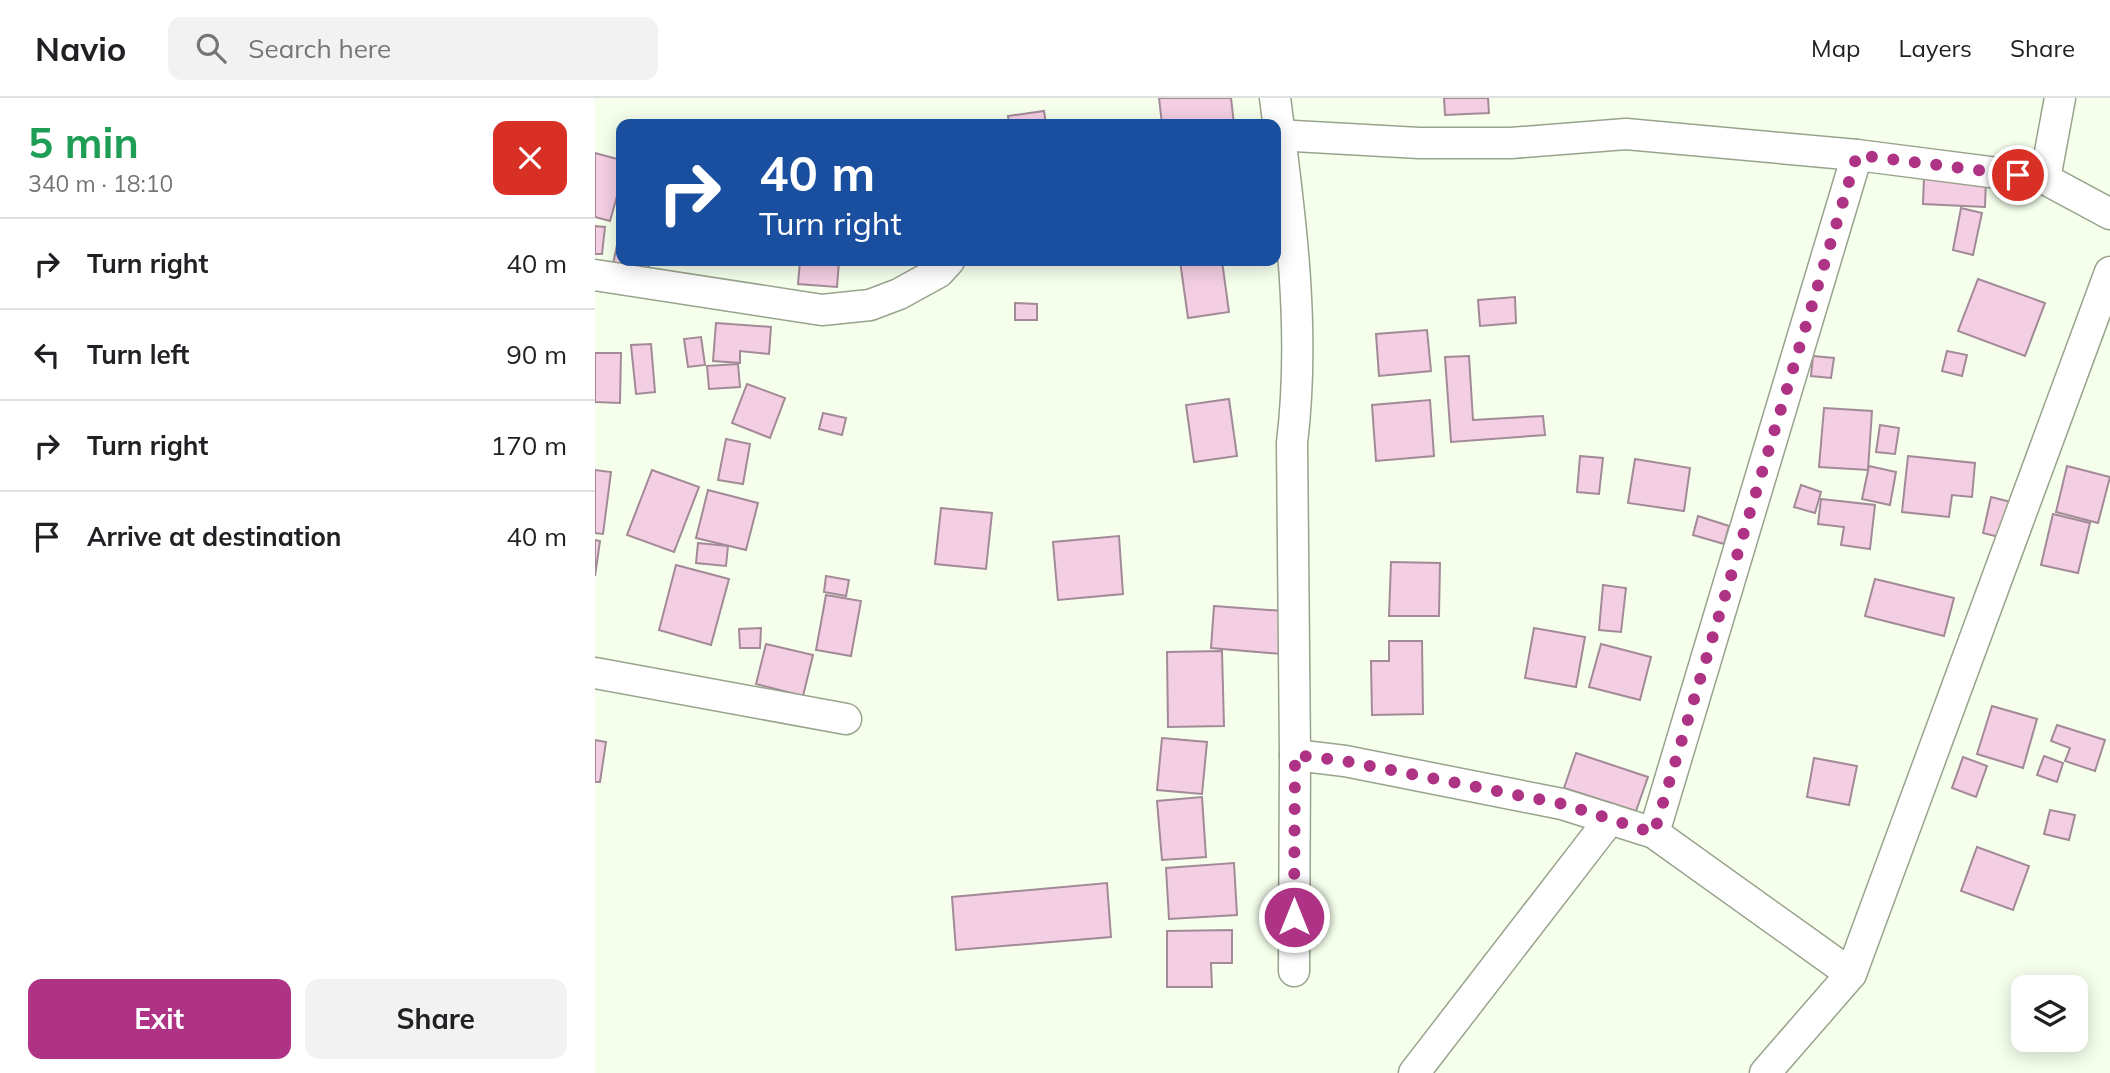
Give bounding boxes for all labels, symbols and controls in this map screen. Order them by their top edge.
search box [168,17,658,80]
text: Navio [35,28,126,69]
icon: search [192,29,230,67]
text: Search here [248,32,391,65]
text: Map [1811,33,1860,63]
text: Layers [1898,33,1972,63]
text: Share [2010,33,2075,63]
text: 5 min [28,116,139,169]
button: close [493,121,567,195]
text: 40 m [759,142,875,203]
pin [1988,145,2048,205]
icon: right [644,147,735,238]
icon: arrive [1999,156,2037,194]
text: 340 m · 18:10 [28,169,173,198]
text: Turn right [759,203,902,243]
icon: right [28,245,66,283]
text: Turn right [87,247,208,280]
text: 40 m [506,247,567,280]
icon: left [28,336,66,374]
text: Turn left [87,338,189,371]
text: 90 m [506,338,567,371]
icon: right [28,427,66,465]
text: Turn right [87,429,208,462]
text: 170 m [491,429,567,462]
icon: arrive [28,518,66,556]
text: Arrive at destination [87,520,342,553]
text: 40 m [506,520,567,553]
position arrow [1257,880,1331,954]
map controls [2011,975,2088,1052]
button: layers [2011,975,2088,1052]
button: Exit [28,979,291,1059]
button: Share [305,979,567,1059]

